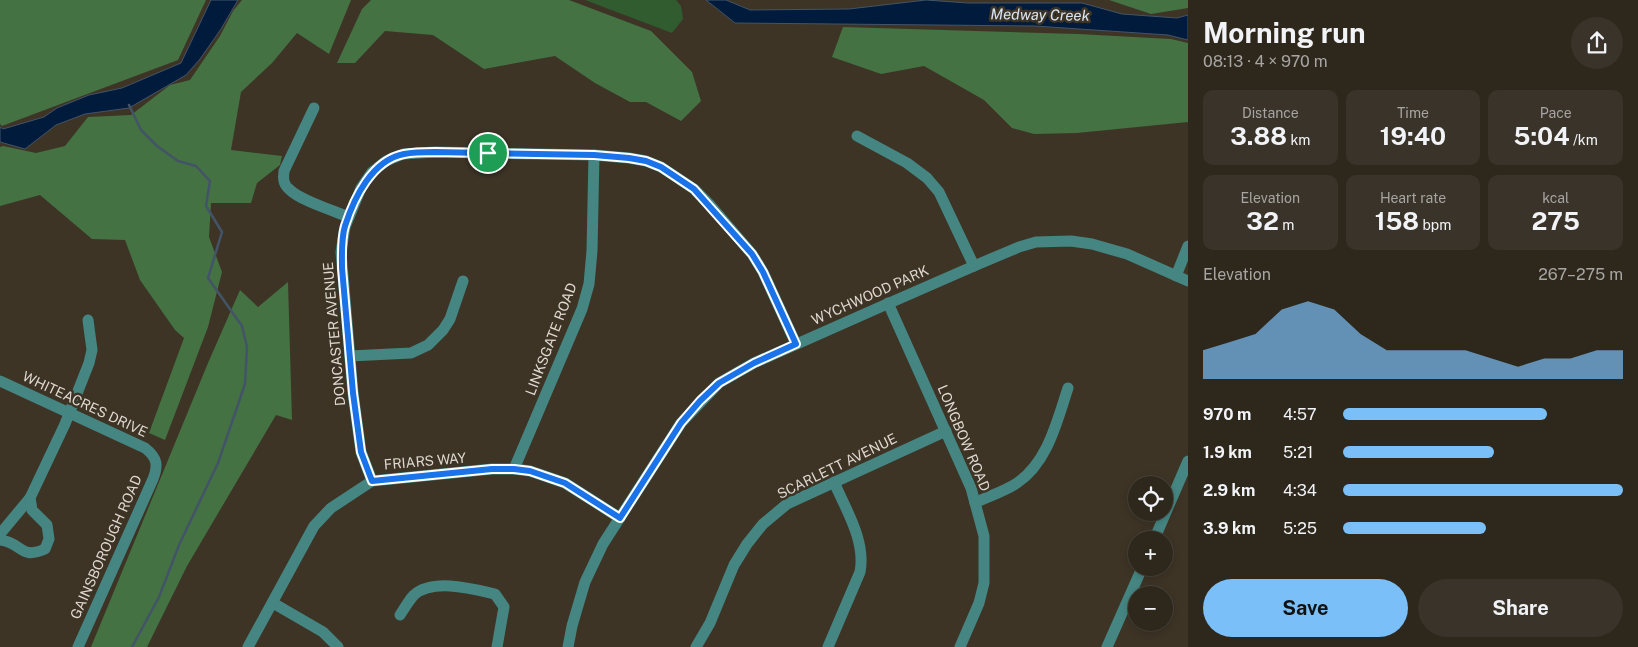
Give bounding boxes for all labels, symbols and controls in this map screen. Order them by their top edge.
water label: Medway Creek [990,5,1091,24]
text: Morning run [1203,16,1366,49]
button: share [1571,17,1623,69]
text: 08:13 · 4 × 970 m [1203,52,1328,71]
text: Distance [1242,105,1299,121]
text: Time [1397,105,1429,121]
text: Pace [1540,105,1572,121]
text: 3.88 [1230,121,1287,151]
text: 19:40 [1380,121,1446,151]
text: 5:04 [1514,121,1570,151]
pin [467,132,509,174]
text: km [1287,132,1310,148]
text: /km [1570,132,1598,148]
icon: arrive [474,139,502,167]
text: Elevation [1241,190,1300,206]
text: Heart rate [1380,190,1446,206]
text: kcal [1542,190,1569,206]
text: 32 [1246,206,1279,236]
text: 158 [1375,206,1419,236]
text: 275 [1531,206,1580,236]
text: m [1279,217,1294,233]
text: bpm [1419,217,1451,233]
street label: DONCASTER AVENUE [320,261,348,407]
street label: WYCHWOOD PARK [809,262,931,328]
text: Elevation [1203,265,1271,284]
text: 267–275 m [1538,265,1623,284]
street label: LINKSGATE ROAD [522,281,580,397]
street label: WHITEACRES DRIVE [20,368,150,440]
street label: LONGBOW ROAD [934,382,994,494]
text: 970 m [1203,405,1251,424]
text: 4:57 [1283,405,1317,424]
street label: SCARLETT AVENUE [775,430,899,502]
text: 1.9 km [1203,443,1252,462]
text: 5:21 [1283,443,1313,462]
street label: FRIARS WAY [383,449,467,473]
street label: GAINSBOROUGH ROAD [67,472,145,622]
map controls [1128,476,1173,631]
button: locate [1128,476,1173,521]
text: 2.9 km [1203,481,1255,500]
text: 4:34 [1283,481,1317,500]
text: 3.9 km [1203,519,1256,538]
text: 5:25 [1283,519,1317,538]
button: + [1128,531,1173,576]
button: Save [1203,579,1408,637]
button: Share [1418,579,1623,637]
button: − [1128,586,1173,631]

